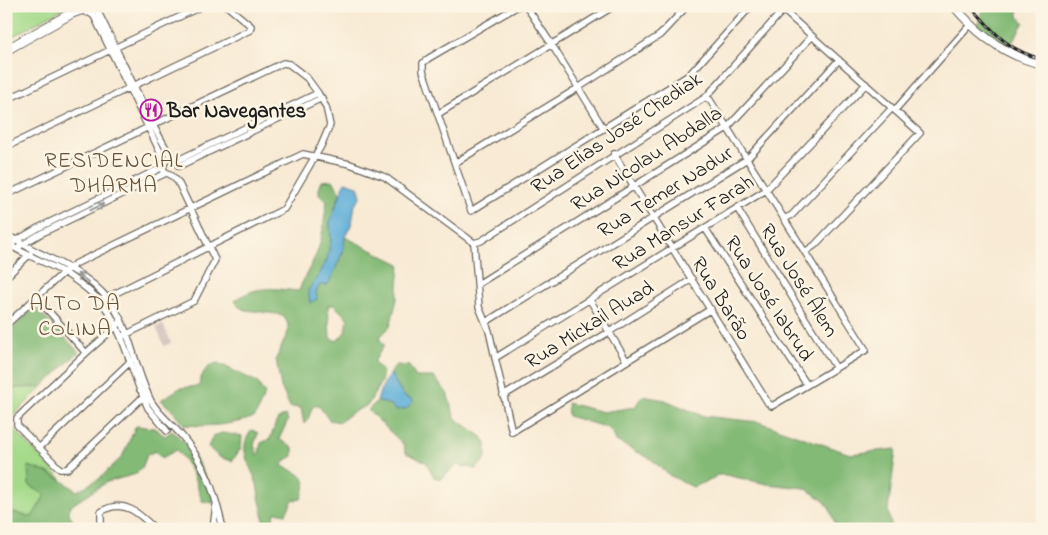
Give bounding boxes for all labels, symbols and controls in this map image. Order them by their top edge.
street label: Rua Elias José Chediak [525,65,709,202]
place label: Bar Navegantes [166,97,306,129]
restaurant icon: Bar Navegantes [139,98,163,122]
street label: Rua Nicolau Abdalla [565,99,729,220]
street label: Rua Temer Nadur [592,139,740,246]
district label: RESIDENCIAL DHARMA [44,146,184,203]
street label: Rua Mansur Farah [608,168,761,279]
one-way arrow [89,202,104,211]
street label: Rua José Álem [751,218,846,344]
street label: Rua José Iabrud [716,230,820,368]
street label: Rua Barão [683,251,758,347]
one-way arrow [76,273,90,283]
street label: Rua Mickail Auad [520,274,661,377]
district label: ALTO DA COLINA [30,289,120,346]

